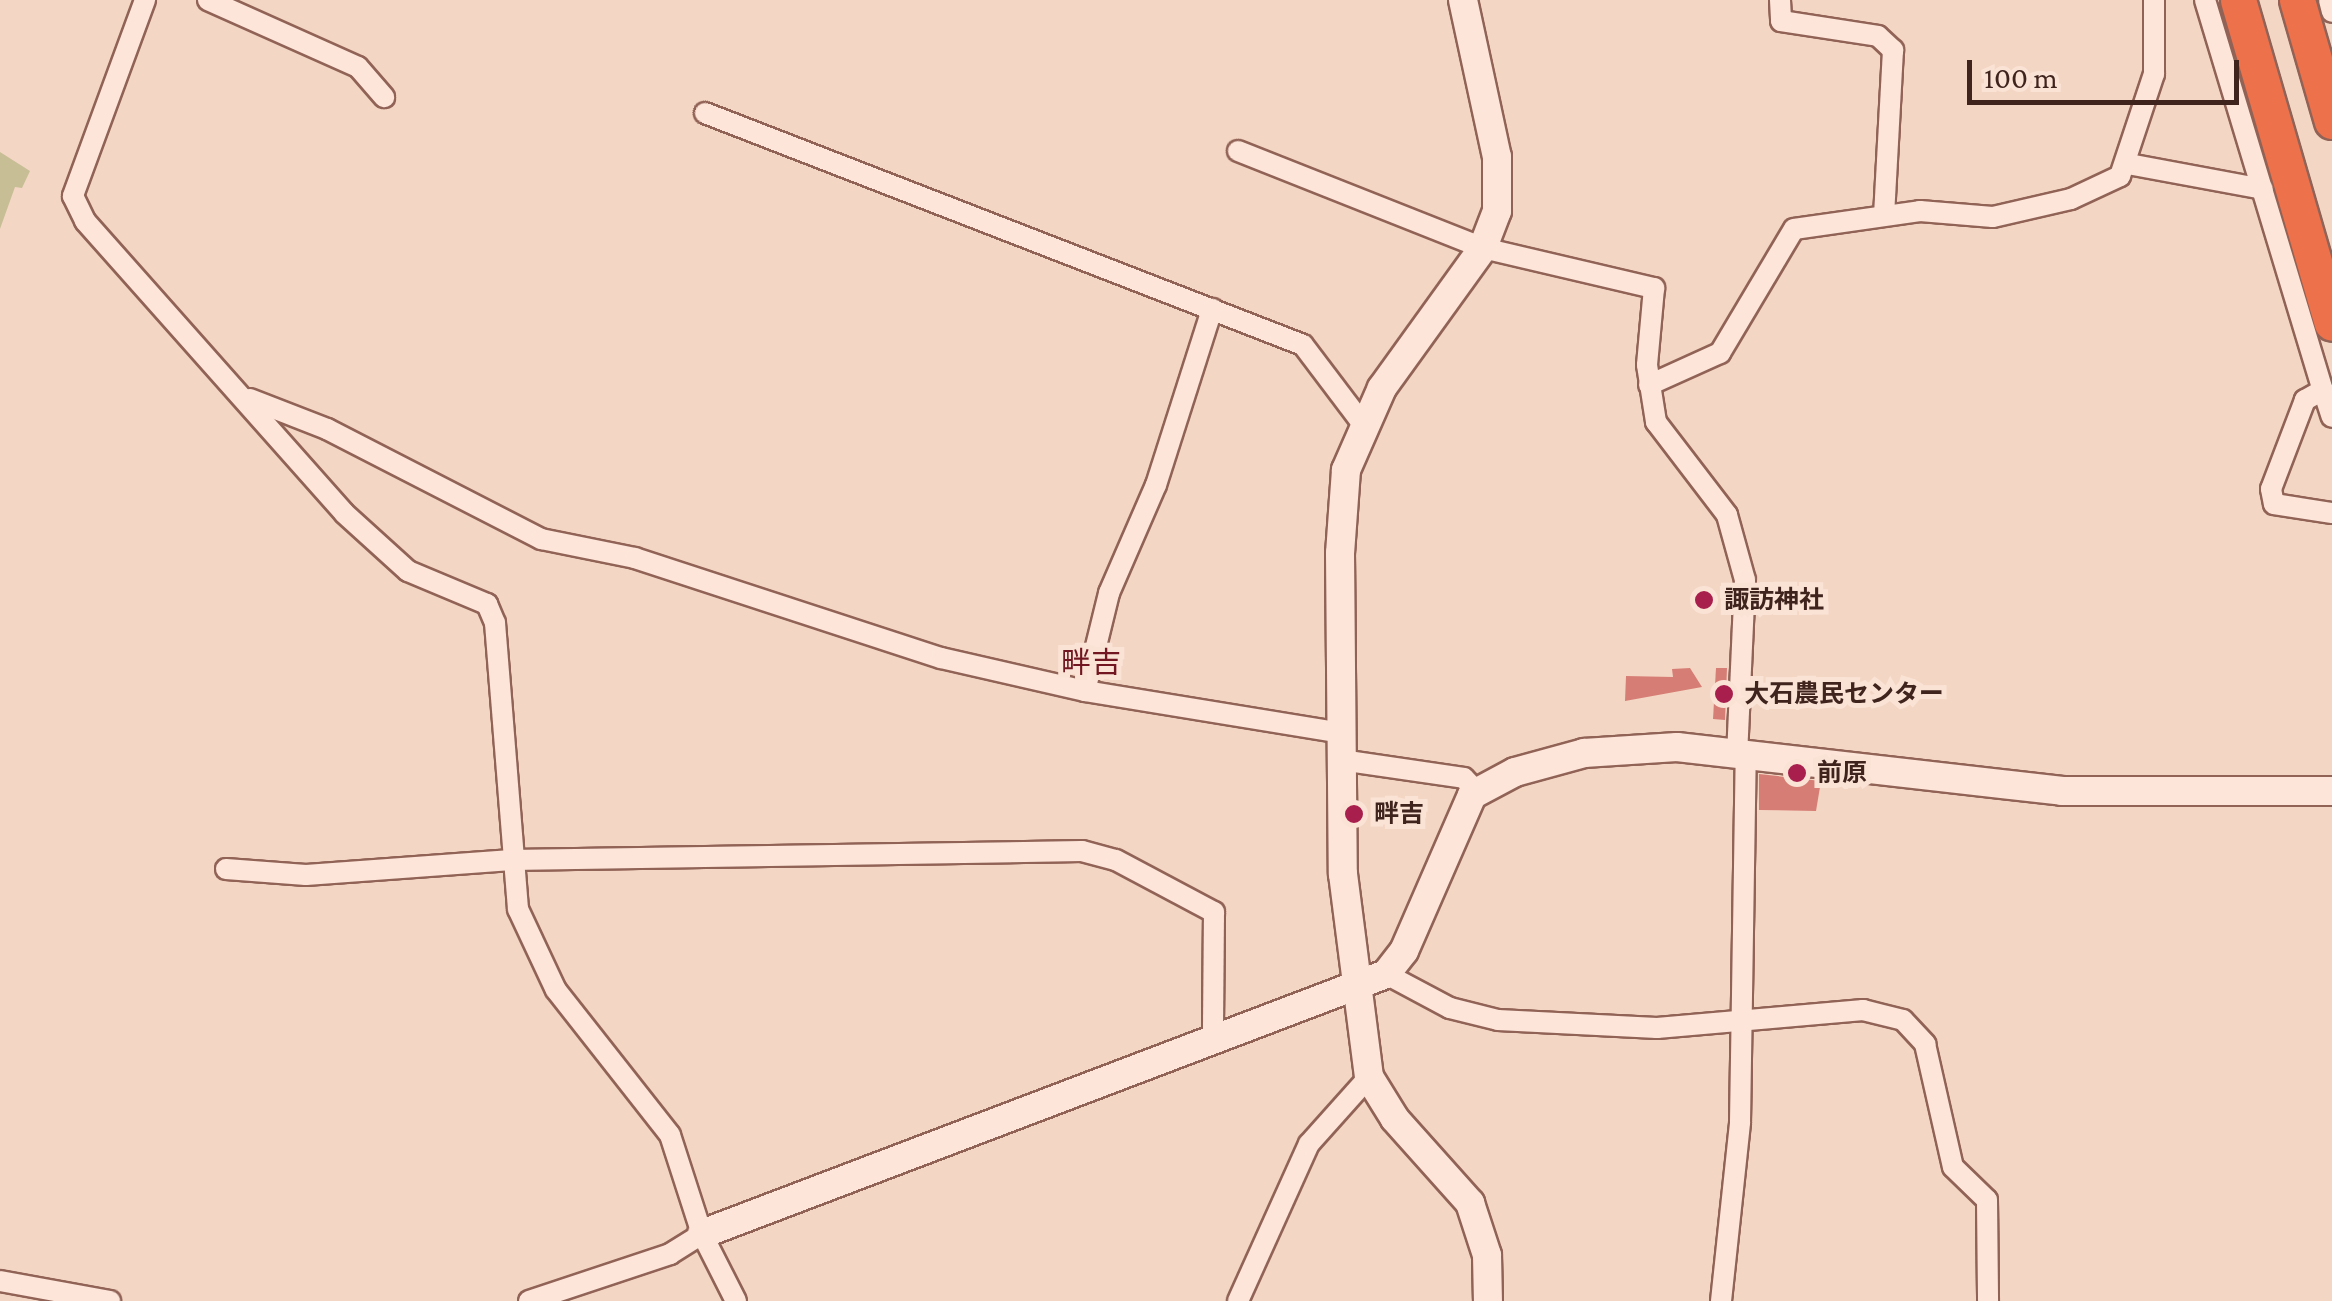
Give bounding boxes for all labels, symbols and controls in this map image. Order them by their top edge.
scale bar [1972,40,2244,102]
text: 100 m [1984,61,2058,94]
place label: 諏訪神社 [1724,585,1824,615]
marker: 諏訪神社 [1693,589,1715,611]
district label: 畔吉 [1061,645,1121,681]
place label: 大石農民センター [1744,679,1944,709]
marker: 大石農民センター [1713,683,1735,705]
place label: 前原 [1817,758,1867,788]
marker: 前原 [1786,762,1808,784]
place label: 畔吉 [1374,799,1424,829]
marker: 畔吉 [1343,803,1365,825]

